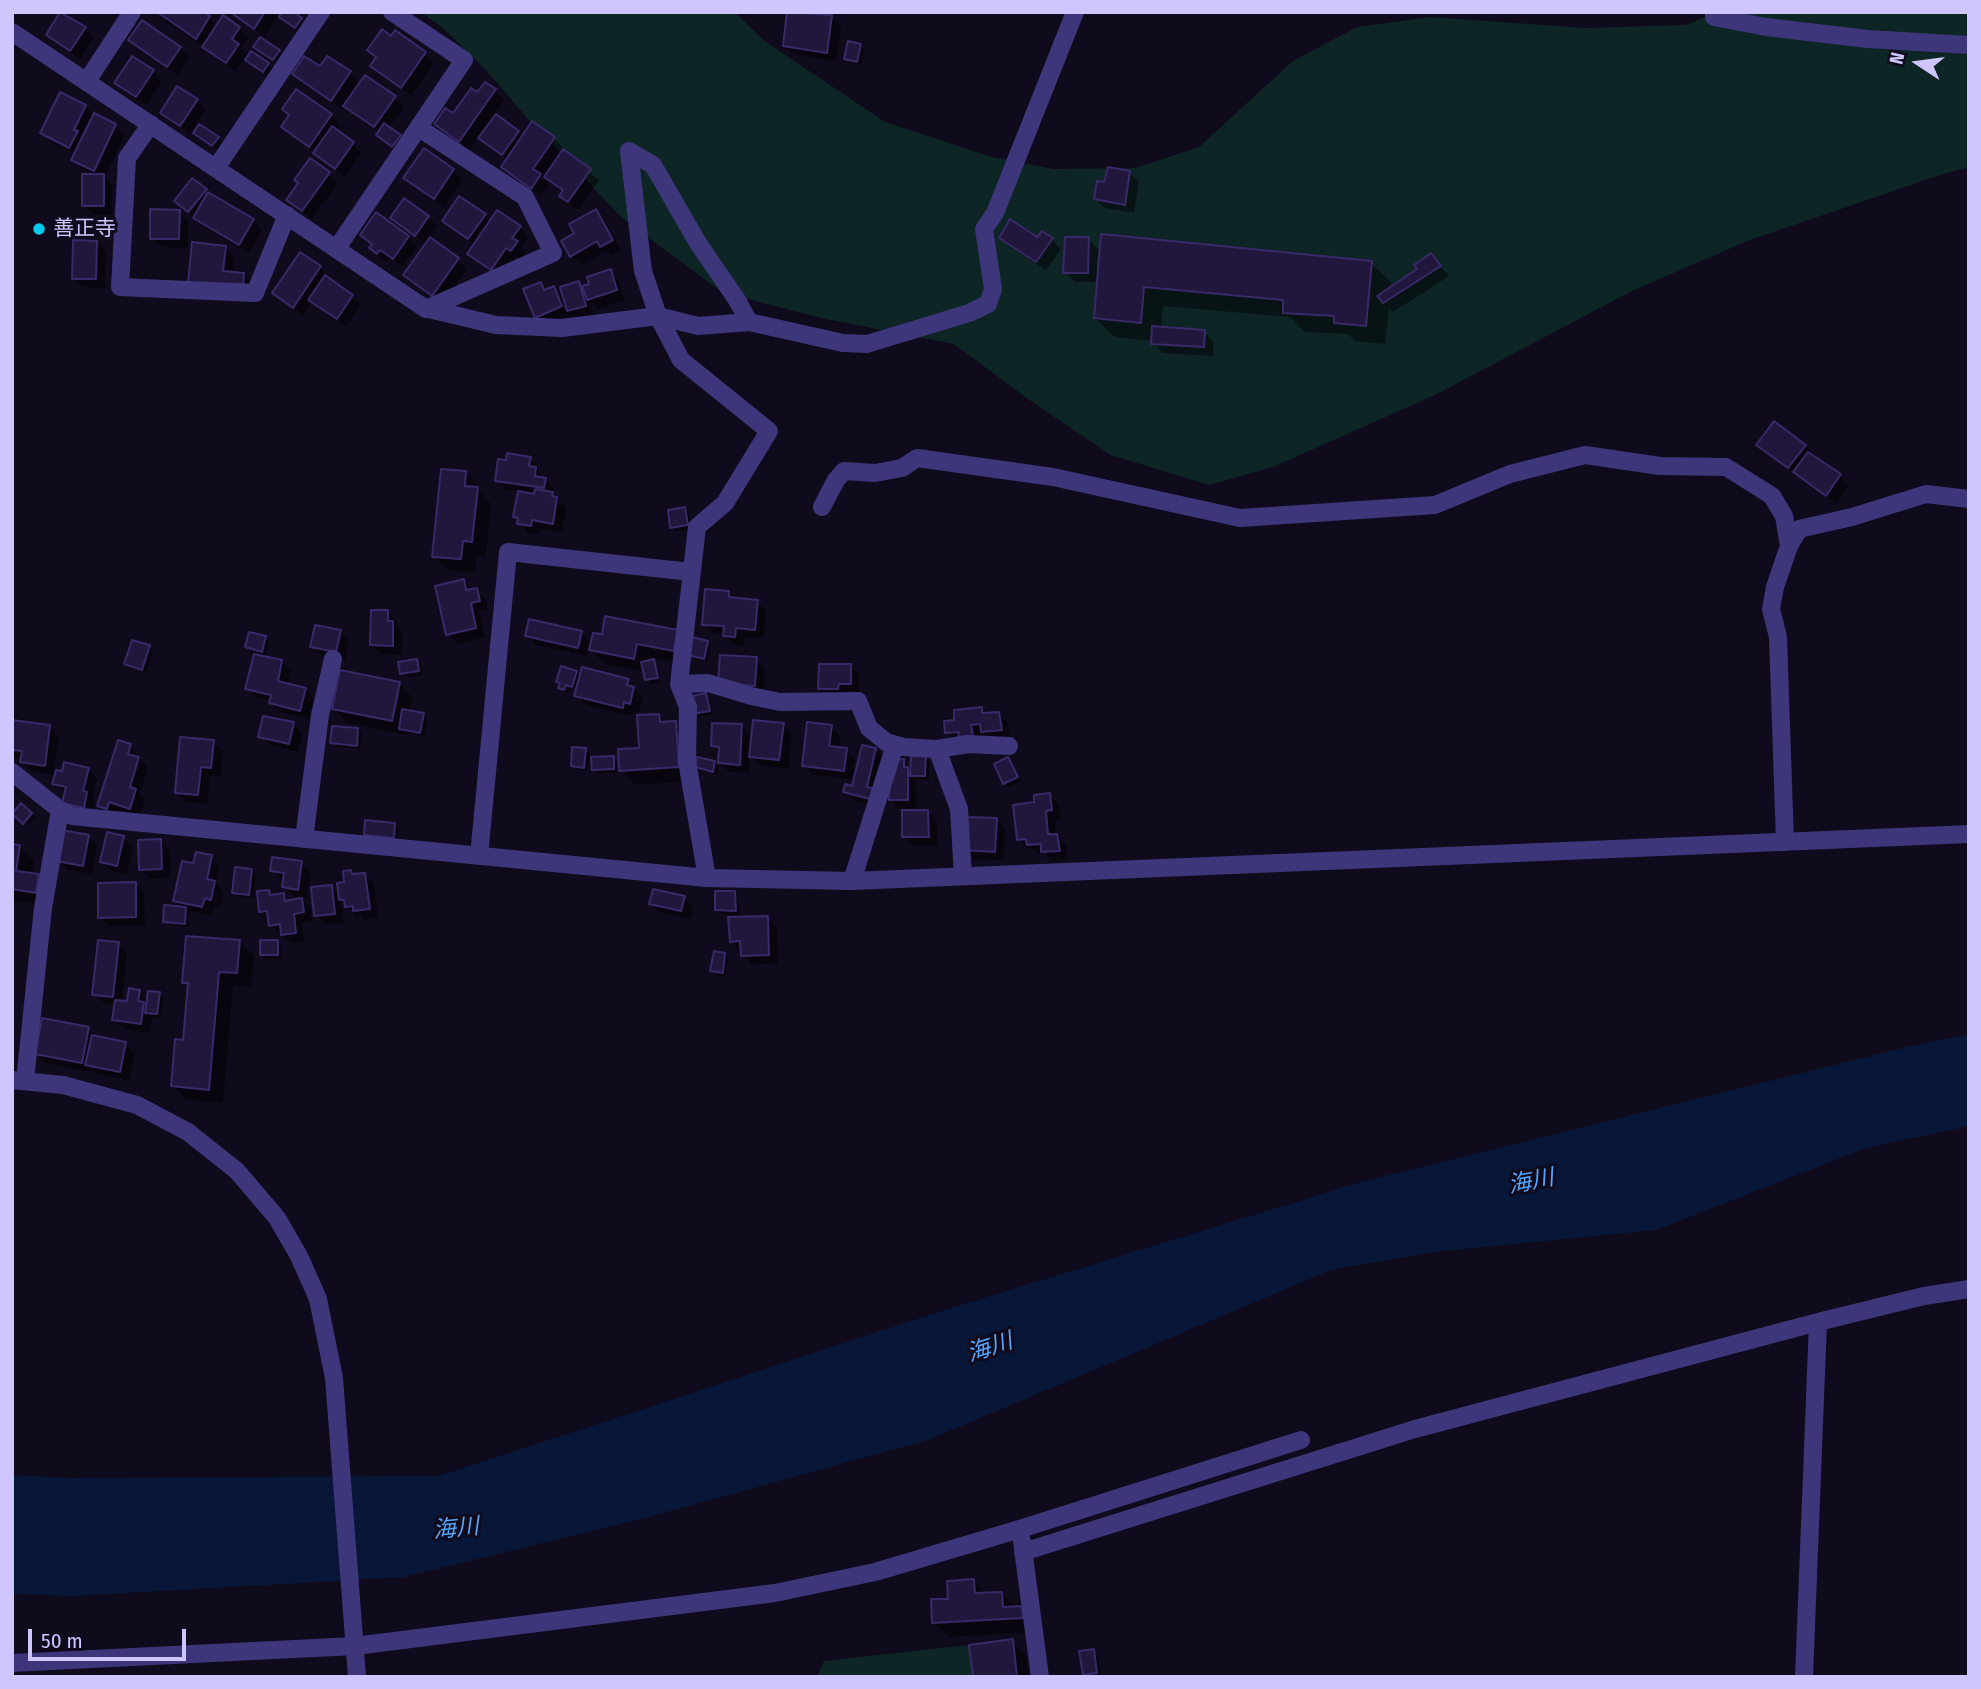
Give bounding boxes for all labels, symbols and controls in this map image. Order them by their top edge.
north arrow [1883,28,1953,98]
text: N [1885,50,1910,66]
place label: 善正寺 [53,216,116,242]
marker: 善正寺 [31,221,47,237]
water label: 海川 [1506,1164,1556,1200]
water label: 海川 [964,1328,1016,1368]
water label: 海川 [432,1513,480,1545]
scale bar [32,1616,189,1660]
text: 50 m [41,1628,83,1654]

